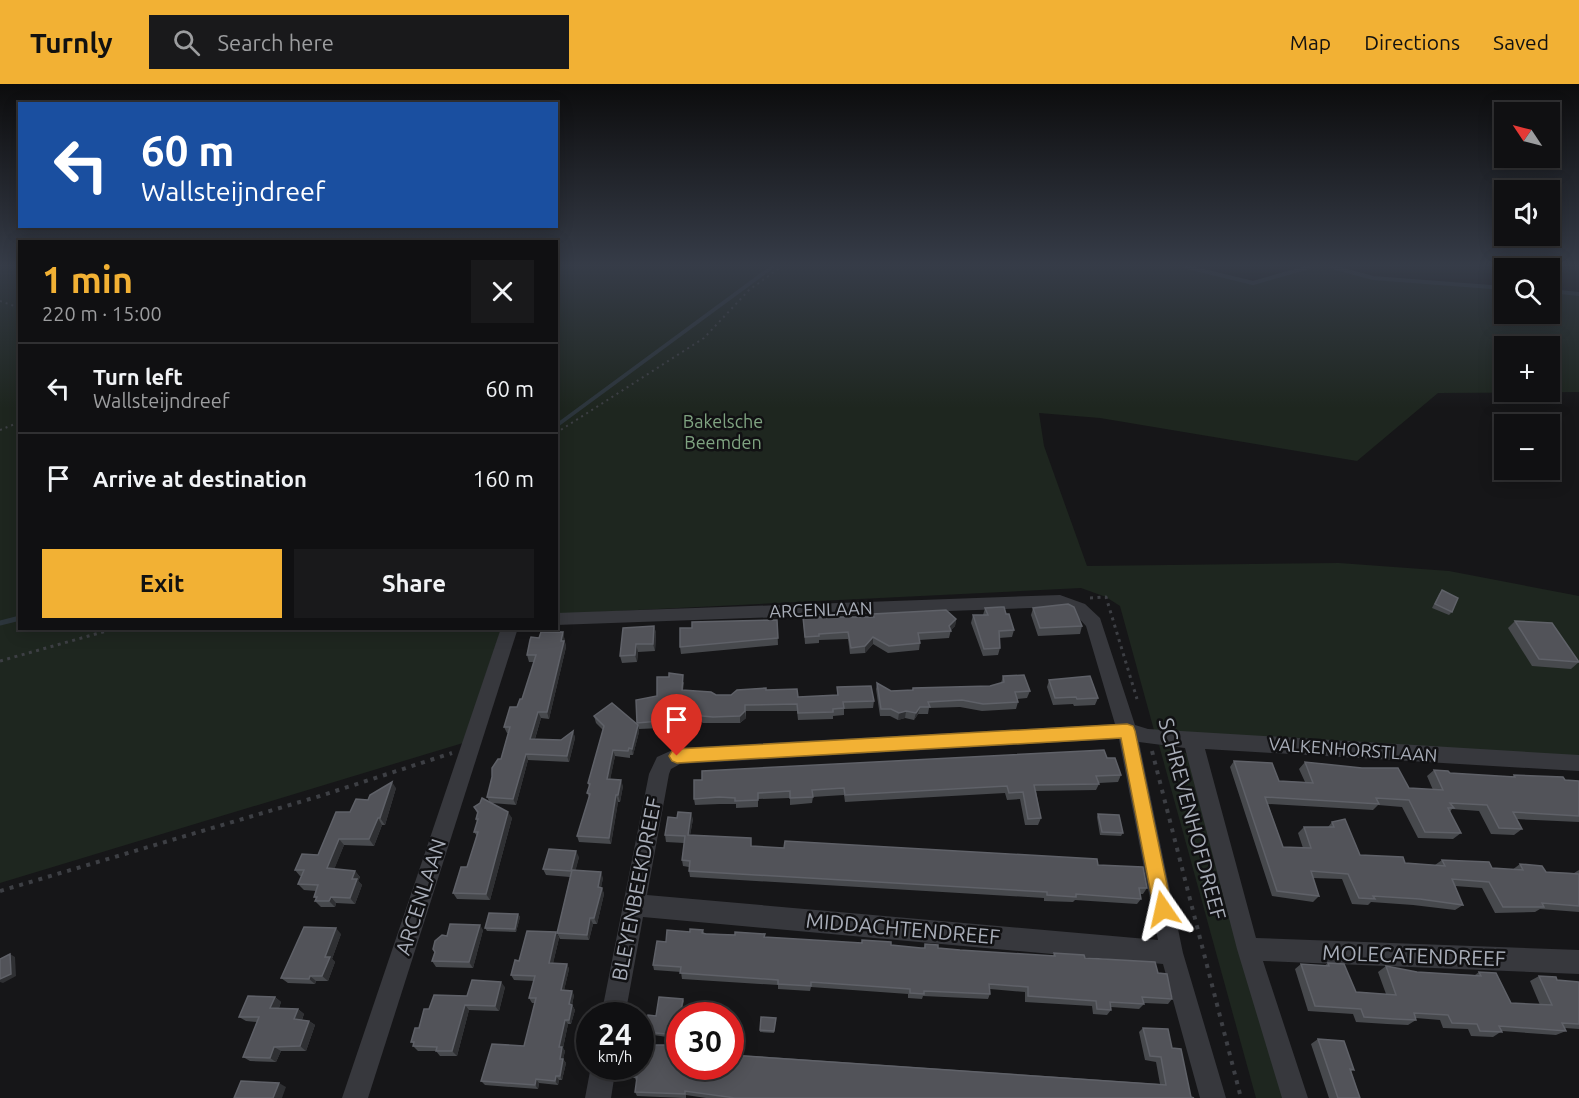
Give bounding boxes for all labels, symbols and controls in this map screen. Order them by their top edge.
search box [149,15,569,69]
icon: search [170,26,203,59]
text: Turnly [30,27,113,58]
text: Search here [218,30,334,55]
text: Map [1290,30,1331,54]
text: Directions [1364,30,1460,54]
text: Saved [1493,30,1549,54]
north arrow [1494,102,1560,168]
map controls [1494,102,1560,480]
icon: left [42,126,120,204]
text: 60 m [141,127,235,174]
text: Wallsteijndreef [141,176,325,206]
button: sound [1494,180,1560,246]
button: search [1494,258,1560,324]
text: 1 min [42,259,133,300]
button: close [471,260,534,323]
text: 220 m · 15:00 [42,302,162,325]
button: + [1494,336,1560,402]
text: Turn left [93,364,183,389]
icon: left [42,372,75,405]
text: 60 m [485,376,534,401]
text: Wallsteijndreef [93,389,230,412]
park label: Bakelsche Beemden [683,411,763,452]
button: − [1494,414,1560,480]
icon: arrive [42,462,75,495]
text: Arrive at destination [93,466,307,491]
text: 160 m [473,466,534,491]
button: Exit [42,549,282,618]
button: Share [294,549,534,618]
street label: ARCENLAAN [769,597,873,621]
pin [651,694,702,756]
icon: arrive [660,703,693,736]
street label: SCHREVENHOFDREEF [1154,715,1231,922]
street label: VALKENHORSTLAAN [1268,733,1438,765]
street label: BLEYENBEEKDREEF [606,795,666,983]
street label: ARCENLAAN [390,836,450,958]
position arrow [1131,877,1195,941]
street label: MIDDACHTENDREEF [805,908,1001,948]
street label: MOLECATENDREEF [1322,940,1506,970]
speed limit sign: 30 [666,1002,744,1080]
text: 24 [598,1017,632,1051]
text: km/h [598,1048,632,1065]

